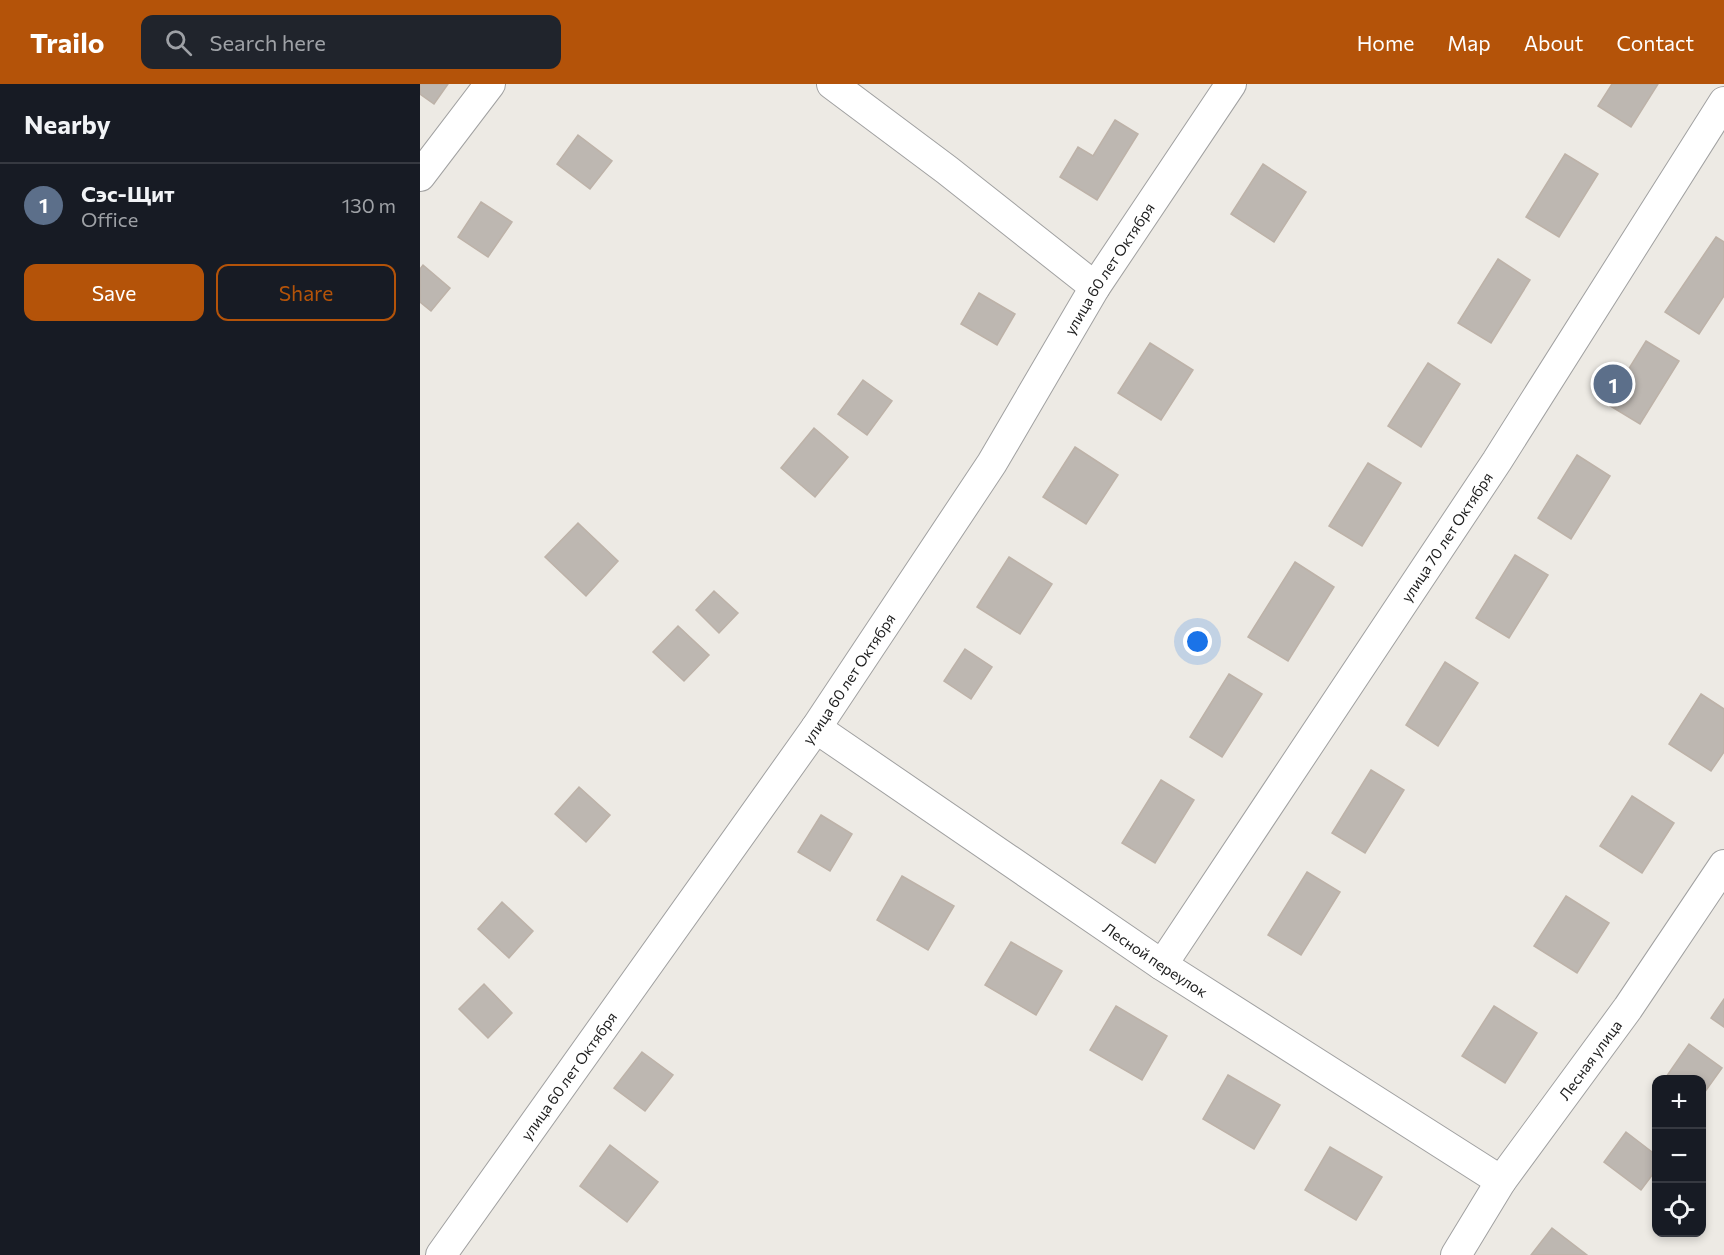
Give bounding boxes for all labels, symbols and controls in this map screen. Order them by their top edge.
search box [141,15,561,69]
text: Trailo [30,25,105,59]
icon: search [162,26,195,59]
text: Search here [210,29,326,56]
text: Home [1357,30,1414,55]
text: Map [1447,30,1491,55]
text: About [1524,30,1583,55]
text: Contact [1616,30,1694,55]
text: Nearby [24,108,111,139]
text: Сэс-Щит [81,180,175,207]
text: 1 [39,193,48,217]
text: 130 m [342,193,396,217]
street label: улица 60 лет Октября [1060,199,1158,338]
text: Office [81,207,138,231]
button: Save [24,264,204,321]
button: Share [216,264,396,321]
pin: 1 [1594,362,1632,406]
street label: улица 70 лет Октября [1397,469,1496,605]
street label: улица 60 лет Октября [799,610,899,747]
your location [1183,627,1212,656]
street label: Лесной переулок [1100,918,1211,1001]
street label: улица 60 лет Октября [517,1008,620,1143]
street label: Лесная улица [1555,1016,1625,1103]
map controls [1652,1075,1706,1237]
button: + [1652,1075,1706,1129]
button: − [1652,1129,1706,1183]
button: locate [1652,1183,1706,1237]

